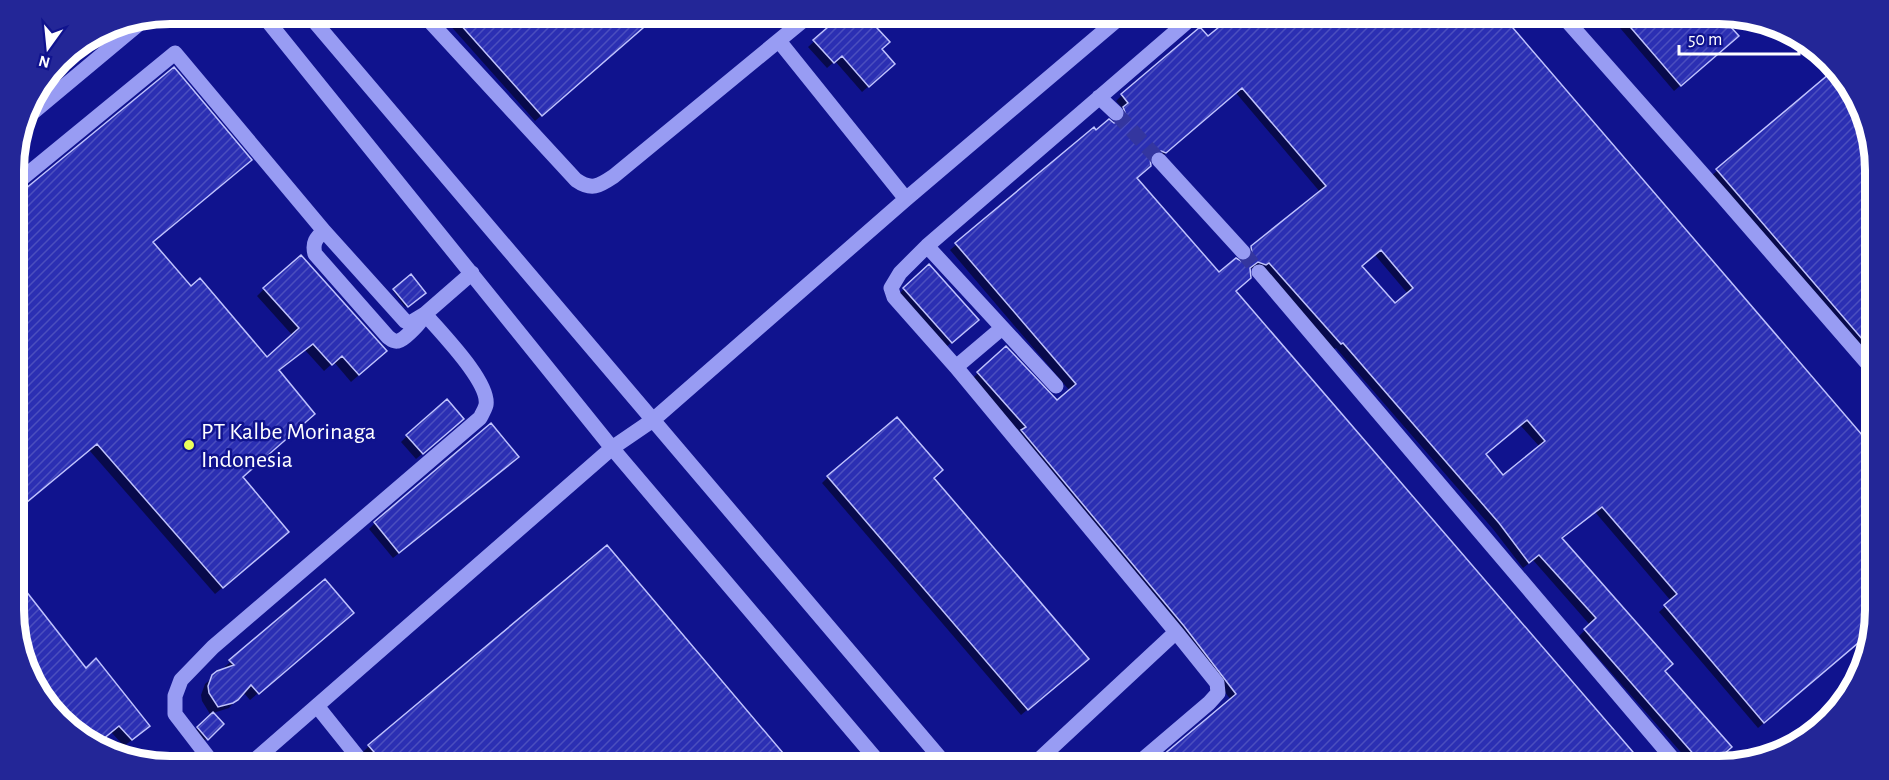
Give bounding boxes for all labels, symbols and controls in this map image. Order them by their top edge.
north arrow [18,18,78,78]
scale bar [1679,18,1799,56]
text: 50 m [1688,31,1722,49]
text: N [37,52,52,71]
place label: PT Kalbe Morinaga Indonesia [201,420,376,472]
marker: PT Kalbe Morinaga Indonesia [182,438,196,452]

